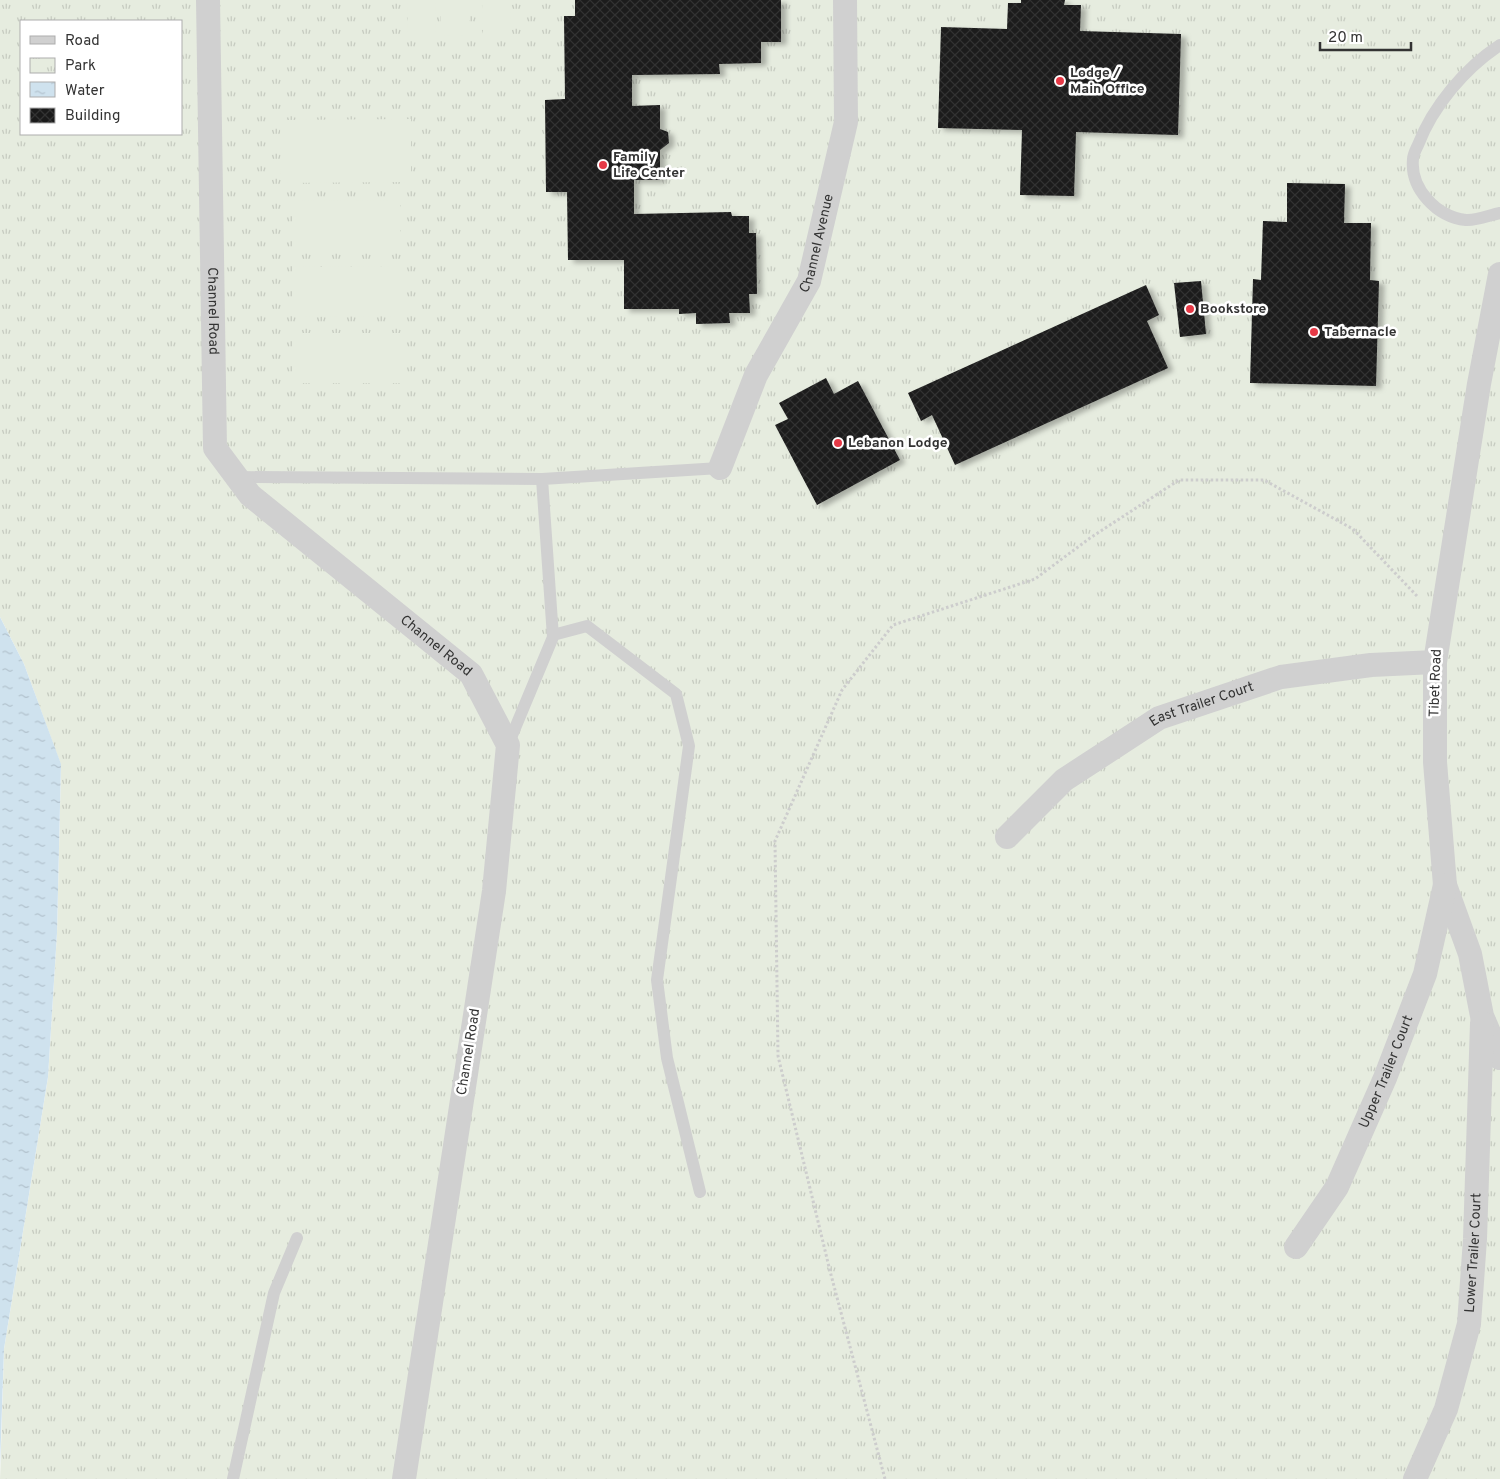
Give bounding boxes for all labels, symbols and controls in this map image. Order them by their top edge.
legend [20,20,182,135]
scale bar [1320,20,1411,52]
text: 20 m [1328,29,1363,48]
text: Road [65,32,100,51]
text: Park [65,57,96,76]
place label: Lodge / Main Office [1070,65,1145,98]
marker: Lodge / Main Office [1054,75,1066,87]
text: Water [65,82,105,101]
text: Building [65,107,120,126]
place label: Family Life Center [613,149,685,182]
marker: Family Life Center [597,159,609,171]
street label: Channel Avenue [796,192,837,296]
street label: Channel Road [204,267,222,355]
place label: Bookstore [1200,301,1267,318]
marker: Bookstore [1184,303,1196,315]
place label: Tabernacle [1324,324,1397,341]
marker: Tabernacle [1308,326,1320,338]
place label: Lebanon Lodge [848,435,948,452]
marker: Lebanon Lodge [832,437,844,449]
street label: Channel Road [397,611,475,680]
street label: Tibet Road [1426,649,1446,717]
street label: East Trailer Court [1146,678,1256,730]
street label: Channel Road [454,1007,484,1097]
street label: Upper Trailer Court [1355,1013,1417,1131]
street label: Lower Trailer Court [1461,1192,1485,1313]

